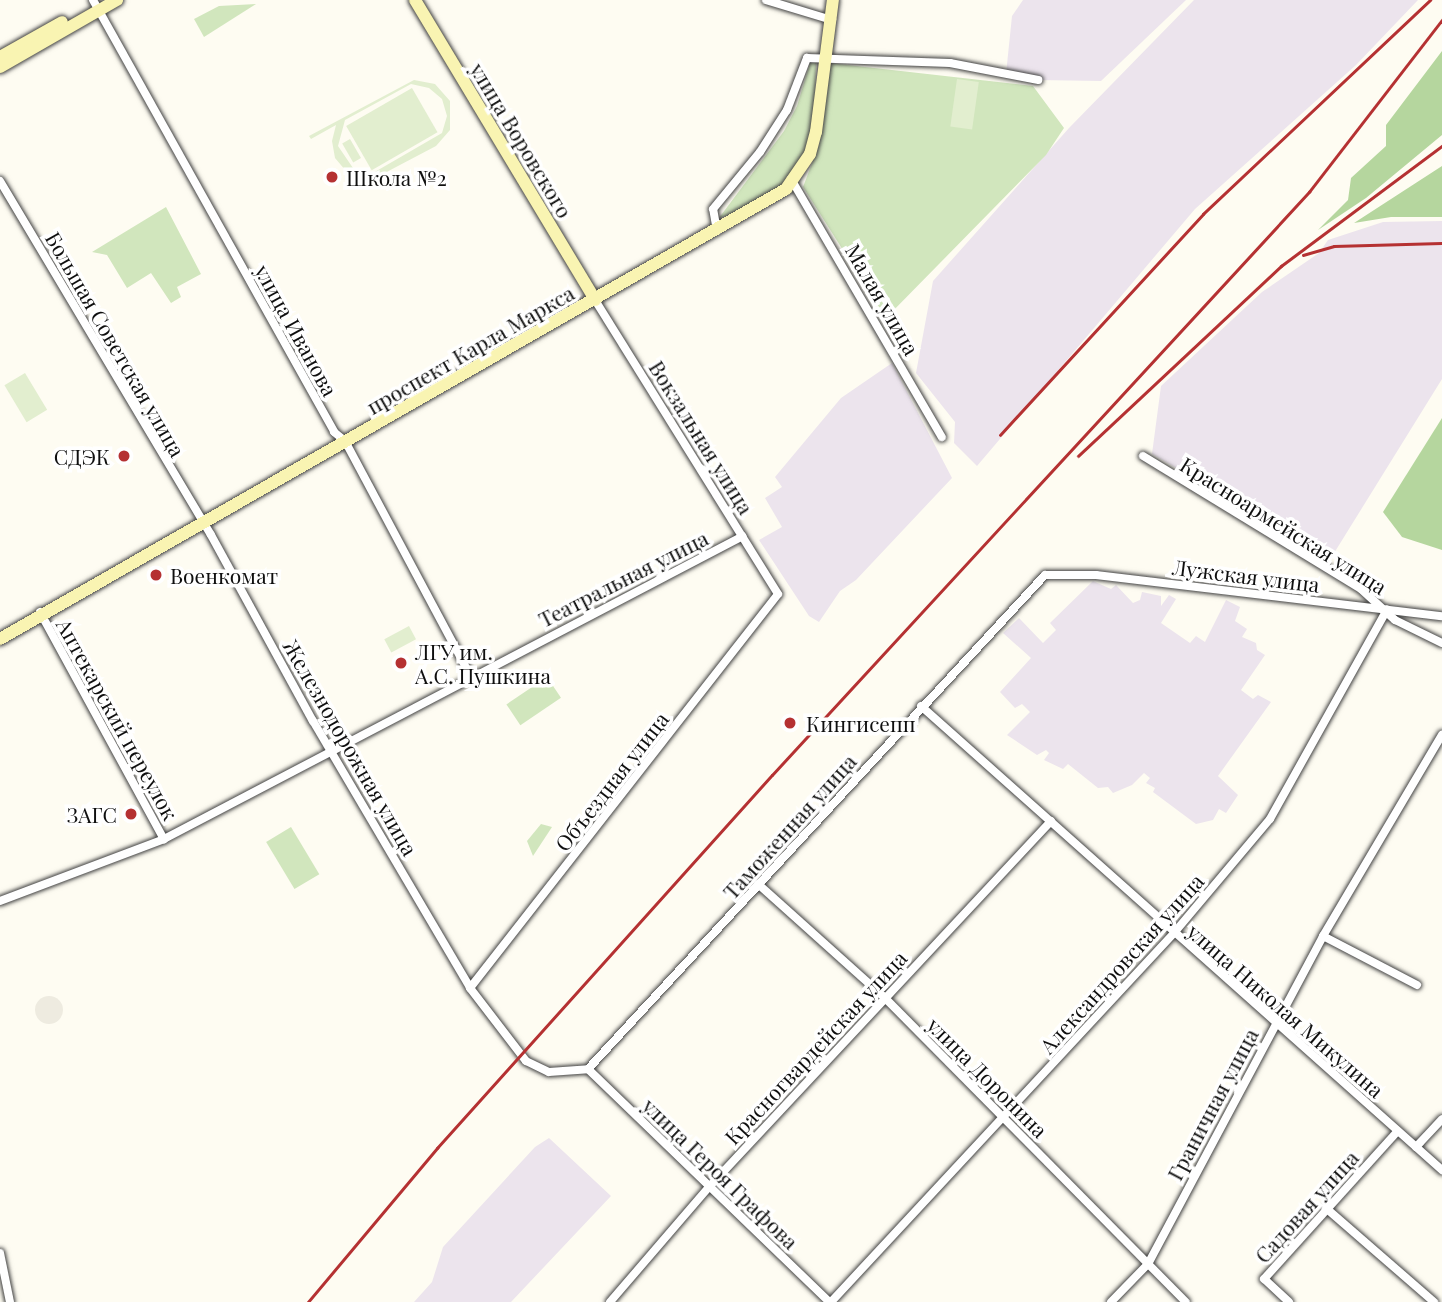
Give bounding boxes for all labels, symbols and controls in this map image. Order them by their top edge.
street label: улица Воровского [466,58,578,222]
place label: Школа №2 [346,164,447,190]
marker: Школа №2 [324,169,340,185]
street label: Большая Советская улица [41,227,191,461]
street label: Малая улица [841,239,925,359]
street label: улица Иванова [250,260,344,400]
street label: проспект Карла Маркса [362,279,578,419]
street label: Вокзальная улица [645,356,759,518]
place label: СДЭК [54,443,110,469]
marker: СДЭК [116,448,132,464]
street label: Красноармейская улица [1176,451,1392,599]
street label: Театральная улица [534,524,712,632]
street label: Лужская улица [1171,553,1321,597]
place label: Военкомат [170,562,278,588]
marker: Военкомат [148,567,164,583]
street label: Аптекарский переулок [52,614,184,824]
street label: Железнодорожная улица [279,634,423,860]
place label: ЛГУ им. А.С. Пушкина [415,638,551,688]
marker: ЛГУ им. А.С. Пушкина [393,655,409,671]
street label: Объездная улица [549,707,673,855]
place label: Кингисепп [806,710,916,736]
marker: Кингисепп [780,713,800,733]
street label: Таможенная улица [717,748,861,904]
place label: ЗАГС [67,801,117,827]
marker: ЗАГС [123,806,139,822]
street label: Александровская улица [1034,868,1208,1058]
street label: улица Николая Микулина [1183,918,1389,1102]
street label: Красногвардейская улица [719,945,911,1149]
street label: улица Доронина [923,1012,1053,1142]
street label: Граничная улица [1161,1024,1263,1184]
street label: улица Героя Графова [638,1092,804,1254]
street label: Садовая улица [1249,1145,1363,1267]

